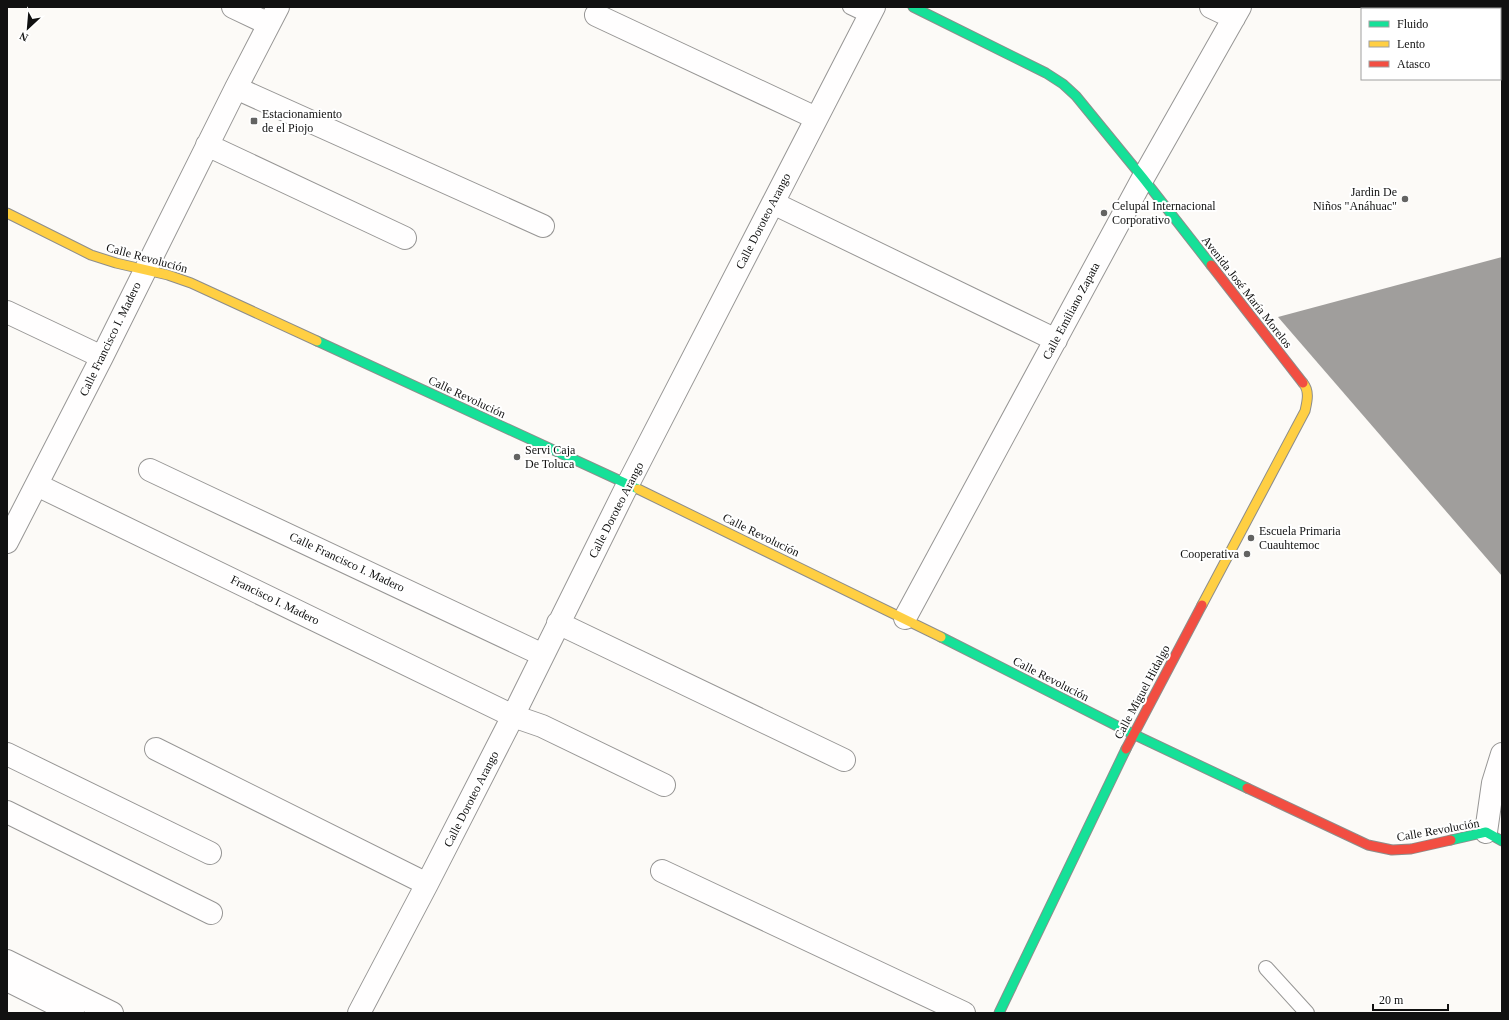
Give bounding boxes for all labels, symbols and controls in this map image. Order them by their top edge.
north arrow [8,8,48,48]
legend [1361,8,1501,80]
text: Fluido [1397,17,1428,31]
text: N [17,30,30,44]
text: Lento [1397,37,1425,51]
text: Atasco [1397,57,1430,71]
place label: Estacionamiento de el Piojo [262,107,342,135]
marker: Estacionamiento de el Piojo [249,116,259,126]
street label: Calle Doroteo Arango [733,171,793,271]
place label: Jardin De Niños "Anáhuac" [1313,185,1397,213]
marker: Jardin De Niños "Anáhuac" [1400,194,1410,204]
place label: Celupal Internacional Corporativo [1112,199,1216,227]
marker: Celupal Internacional Corporativo [1099,208,1109,218]
street label: Avenida José María Morelos [1199,233,1295,351]
street label: Calle Revolución [105,240,189,276]
street label: Calle Emiliano Zapata [1039,259,1103,362]
street label: Calle Francisco I. Madero [76,280,144,398]
street label: Calle Revolución [426,373,508,421]
place label: Servi Caja De Toluca [525,443,576,471]
marker: Servi Caja De Toluca [512,452,522,462]
street label: Calle Doroteo Arango [586,460,646,560]
street label: Calle Revolución [720,510,802,560]
place label: Escuela Primaria Cuauhtemoc [1259,524,1341,552]
street label: Calle Francisco I. Madero [287,529,407,595]
marker: Escuela Primaria Cuauhtemoc [1246,533,1256,543]
place label: Cooperativa [1180,547,1240,561]
marker: Cooperativa [1242,549,1252,559]
street label: Francisco I. Madero [228,572,322,628]
street label: Calle Miguel Hidalgo [1111,643,1173,741]
street label: Calle Revolución [1011,654,1091,704]
street label: Calle Doroteo Arango [441,749,501,849]
street label: Calle Revolución [1396,816,1480,844]
scale bar [1373,986,1448,1012]
text: 20 m [1379,993,1404,1007]

